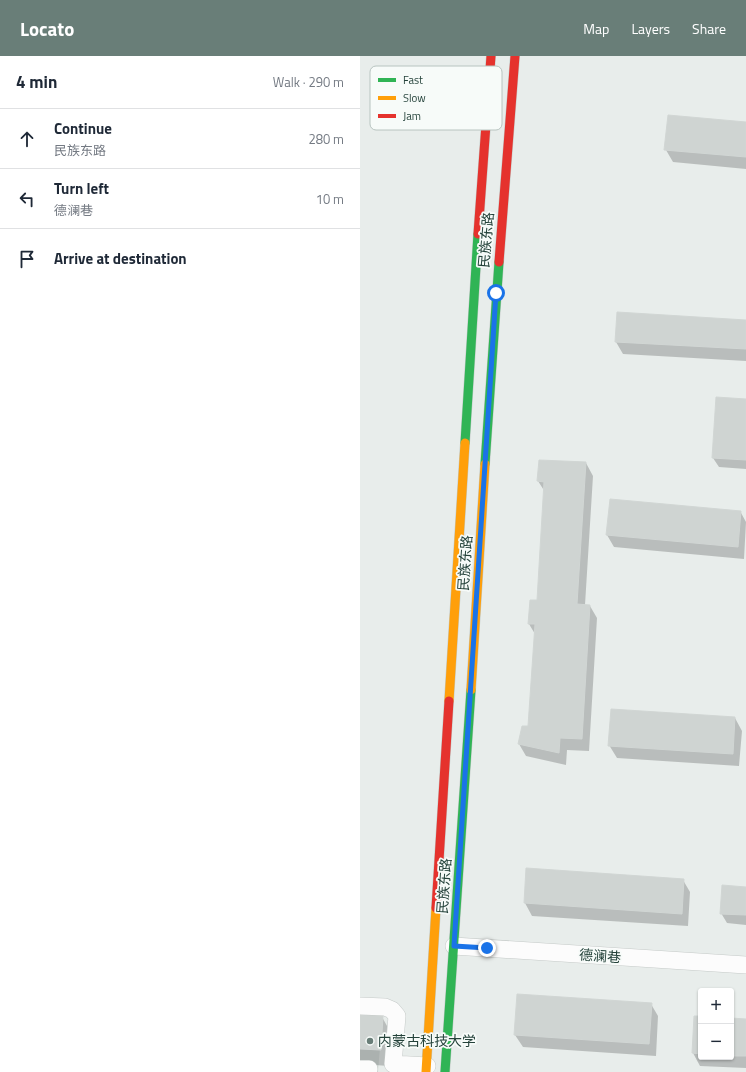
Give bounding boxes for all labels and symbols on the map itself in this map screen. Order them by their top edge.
legend [370,66,502,130]
text: Fast [403,72,423,88]
text: Slow [403,90,426,106]
text: Jam [403,108,421,124]
street label: 民族东路 [473,211,498,269]
route start [487,284,505,302]
street label: 民族东路 [452,534,477,592]
street label: 民族东路 [431,857,456,915]
route end [478,939,496,957]
street label: 德澜巷 [578,944,622,967]
place label: 内蒙古科技大学 [378,1030,476,1051]
marker: 内蒙古科技大学 [365,1036,375,1046]

